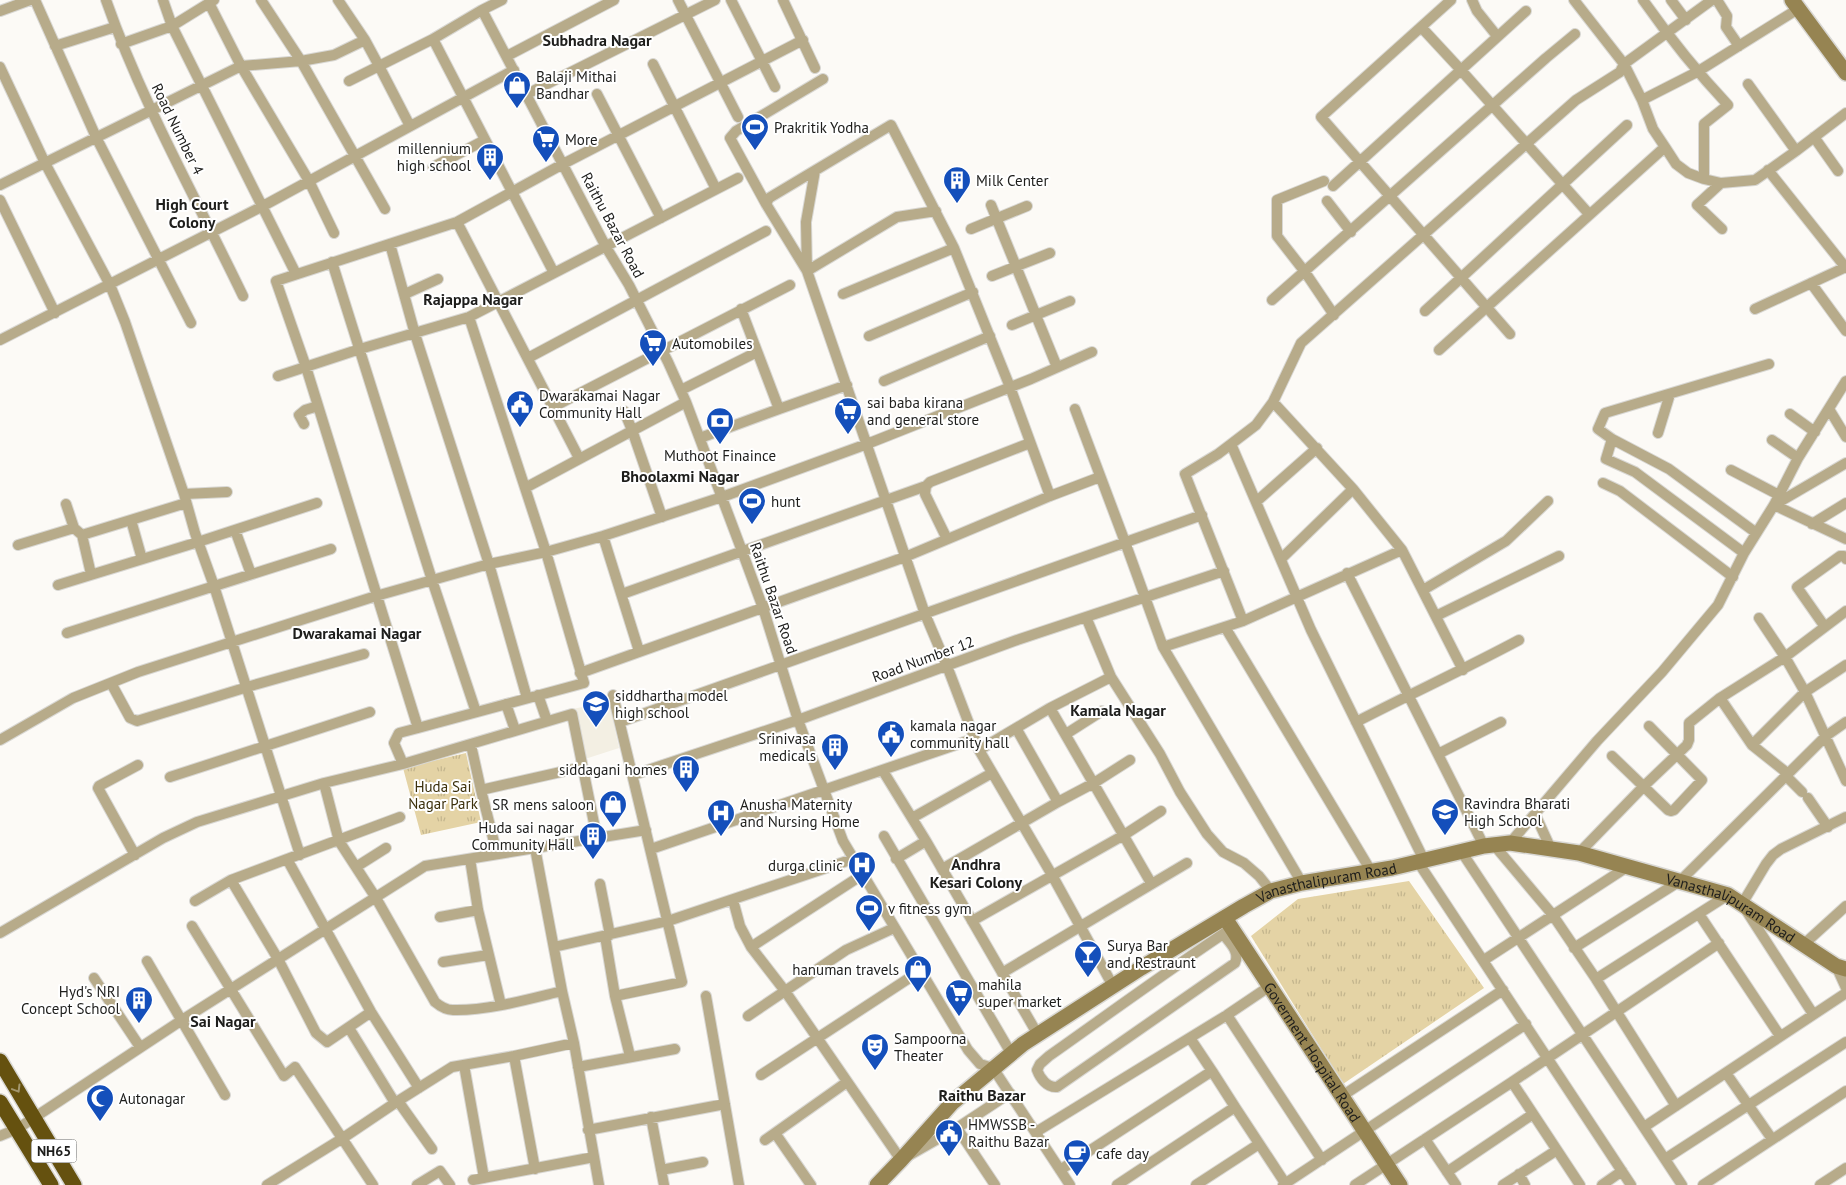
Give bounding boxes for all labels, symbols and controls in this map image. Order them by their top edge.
district label: Subhadra Nagar [542,30,652,50]
place label: Balaji Mithai Bandhar [536,67,617,103]
shop icon: Balaji Mithai Bandhar [502,70,532,109]
street label: Road Number 4 [148,80,208,178]
sports icon: Prakritik Yodha [740,112,770,151]
place label: Prakritik Yodha [774,118,869,137]
supermarket icon: More [531,124,561,163]
place label: More [565,130,598,149]
place label: millennium high school [397,139,472,175]
building icon: millennium high school [475,142,505,181]
building icon: Milk Center [942,165,972,204]
street label: Raithu Bazar Road [577,169,649,281]
place label: Milk Center [976,171,1049,190]
district label: High Court Colony [155,194,229,232]
district label: Rajappa Nagar [423,289,523,309]
supermarket icon: Automobiles [638,328,668,367]
place label: Automobiles [672,334,752,353]
place label: Dwarakamai Nagar Community Hall [539,386,660,422]
public building icon: Dwarakamai Nagar Community Hall [505,389,535,428]
place label: sai baba kirana and general store [867,393,979,429]
supermarket icon: sai baba kirana and general store [833,396,863,435]
bank icon: Muthoot Finaince [705,406,735,445]
place label: Muthoot Finaince [664,446,776,465]
district label: Bhoolaxmi Nagar [621,466,739,486]
sports icon: hunt [737,486,767,525]
place label: hunt [771,492,801,511]
street label: Raithu Bazar Road [746,540,802,656]
district label: Dwarakamai Nagar [293,623,422,643]
street label: Road Number 12 [869,632,977,686]
place label: siddhartha model high school [615,686,728,722]
school or university icon: siddhartha model high school [581,689,611,728]
district label: Kamala Nagar [1070,700,1166,720]
place label: kamala nagar community hall [910,716,1010,752]
public building icon: kamala nagar community hall [876,719,906,758]
place label: Srinivasa medicals [758,729,816,765]
building icon: Srinivasa medicals [820,732,850,771]
building icon: siddagani homes [671,754,701,793]
place label: siddagani homes [559,760,667,779]
park label: Huda Sai Nagar Park [408,777,479,813]
shop icon: SR mens saloon [598,789,628,828]
place label: Ravindra Bharati High School [1464,794,1570,830]
place label: SR mens saloon [492,795,594,814]
place label: Anusha Maternity and Nursing Home [740,795,860,831]
school or university icon: Ravindra Bharati High School [1430,797,1460,836]
hospital icon: Anusha Maternity and Nursing Home [706,798,736,837]
place label: Huda sai nagar Community Hall [471,818,575,854]
building icon: Huda sai nagar Community Hall [578,821,608,860]
hospital icon: durga clinic [847,850,877,889]
district label: Andhra Kesari Colony [930,854,1023,892]
place label: durga clinic [768,856,843,875]
street label: Vanasthalipuram Road [1252,858,1399,907]
street label: Vanasthalipuram Road [1663,868,1799,946]
sports icon: v fitness gym [854,893,884,932]
place label: v fitness gym [888,899,972,918]
place label: Surya Bar and Restraunt [1107,936,1196,972]
bar icon: Surya Bar and Restraunt [1073,939,1103,978]
shop icon: hanuman travels [903,954,933,993]
place label: hanuman travels [792,960,899,979]
place label: mahila super market [978,975,1062,1011]
supermarket icon: mahila super market [944,978,974,1017]
street label: Goverment Hospital Road [1260,978,1365,1125]
place label: Hyd's NRI Concept School [21,982,121,1018]
building icon: Hyd's NRI Concept School [124,985,154,1024]
district label: Sai Nagar [190,1011,256,1031]
place label: Sampoorna Theater [894,1029,967,1065]
theatre icon: Sampoorna Theater [860,1032,890,1071]
mosque icon: Autonagar [85,1083,115,1122]
one-way arrow [10,1084,20,1093]
district label: Raithu Bazar [938,1085,1026,1105]
place label: Autonagar [119,1089,185,1108]
place label: HMWSSB - Raithu Bazar [968,1115,1049,1151]
public building icon: HMWSSB - Raithu Bazar [934,1118,964,1157]
cafe icon: cafe day [1062,1138,1092,1177]
road number: NH65 [32,1140,76,1162]
place label: cafe day [1096,1144,1149,1163]

